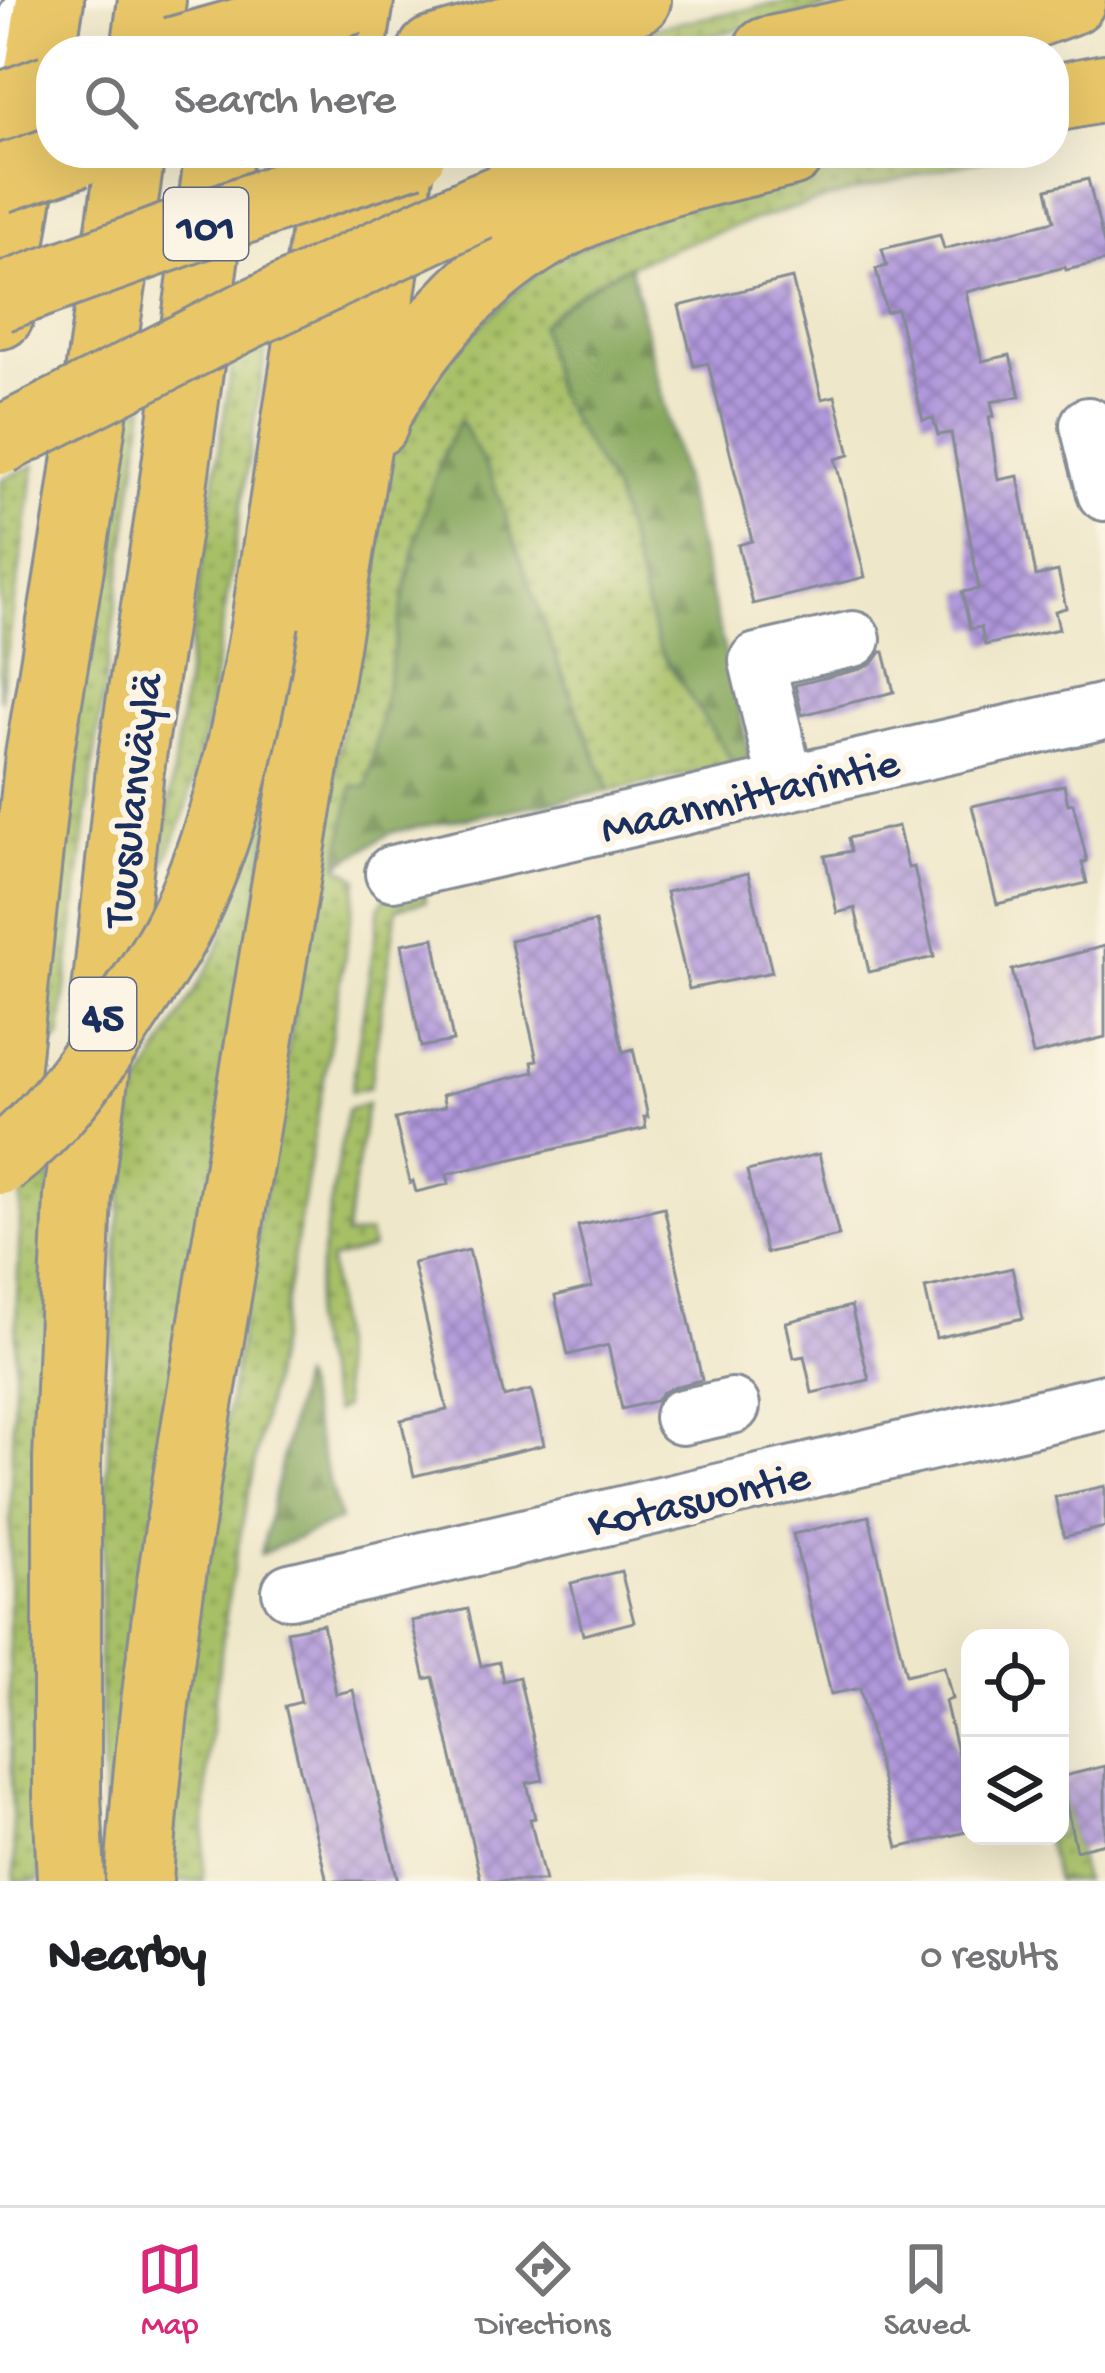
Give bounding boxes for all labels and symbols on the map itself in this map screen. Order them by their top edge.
road number: 101 [164,188,248,260]
street label: Tuusulanväylä [94,669,179,934]
street label: Maanmittarintie [596,739,906,859]
road number: 45 [70,978,136,1050]
street label: Kotasuontie [584,1452,816,1554]

